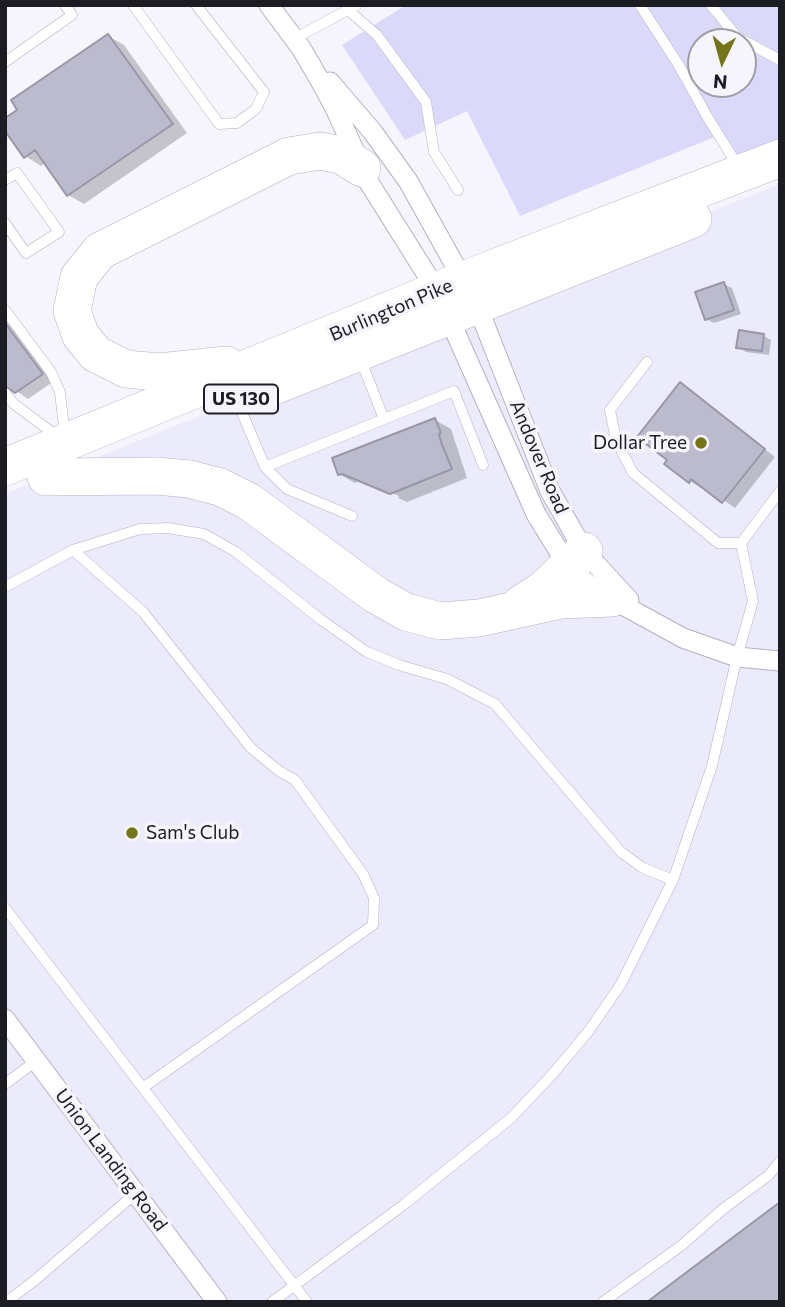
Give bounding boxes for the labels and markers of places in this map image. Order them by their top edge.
place label: Dollar Tree [593,432,687,454]
marker: Dollar Tree [693,435,709,451]
place label: Sam's Club [146,822,239,844]
marker: Sam's Club [124,825,140,841]

